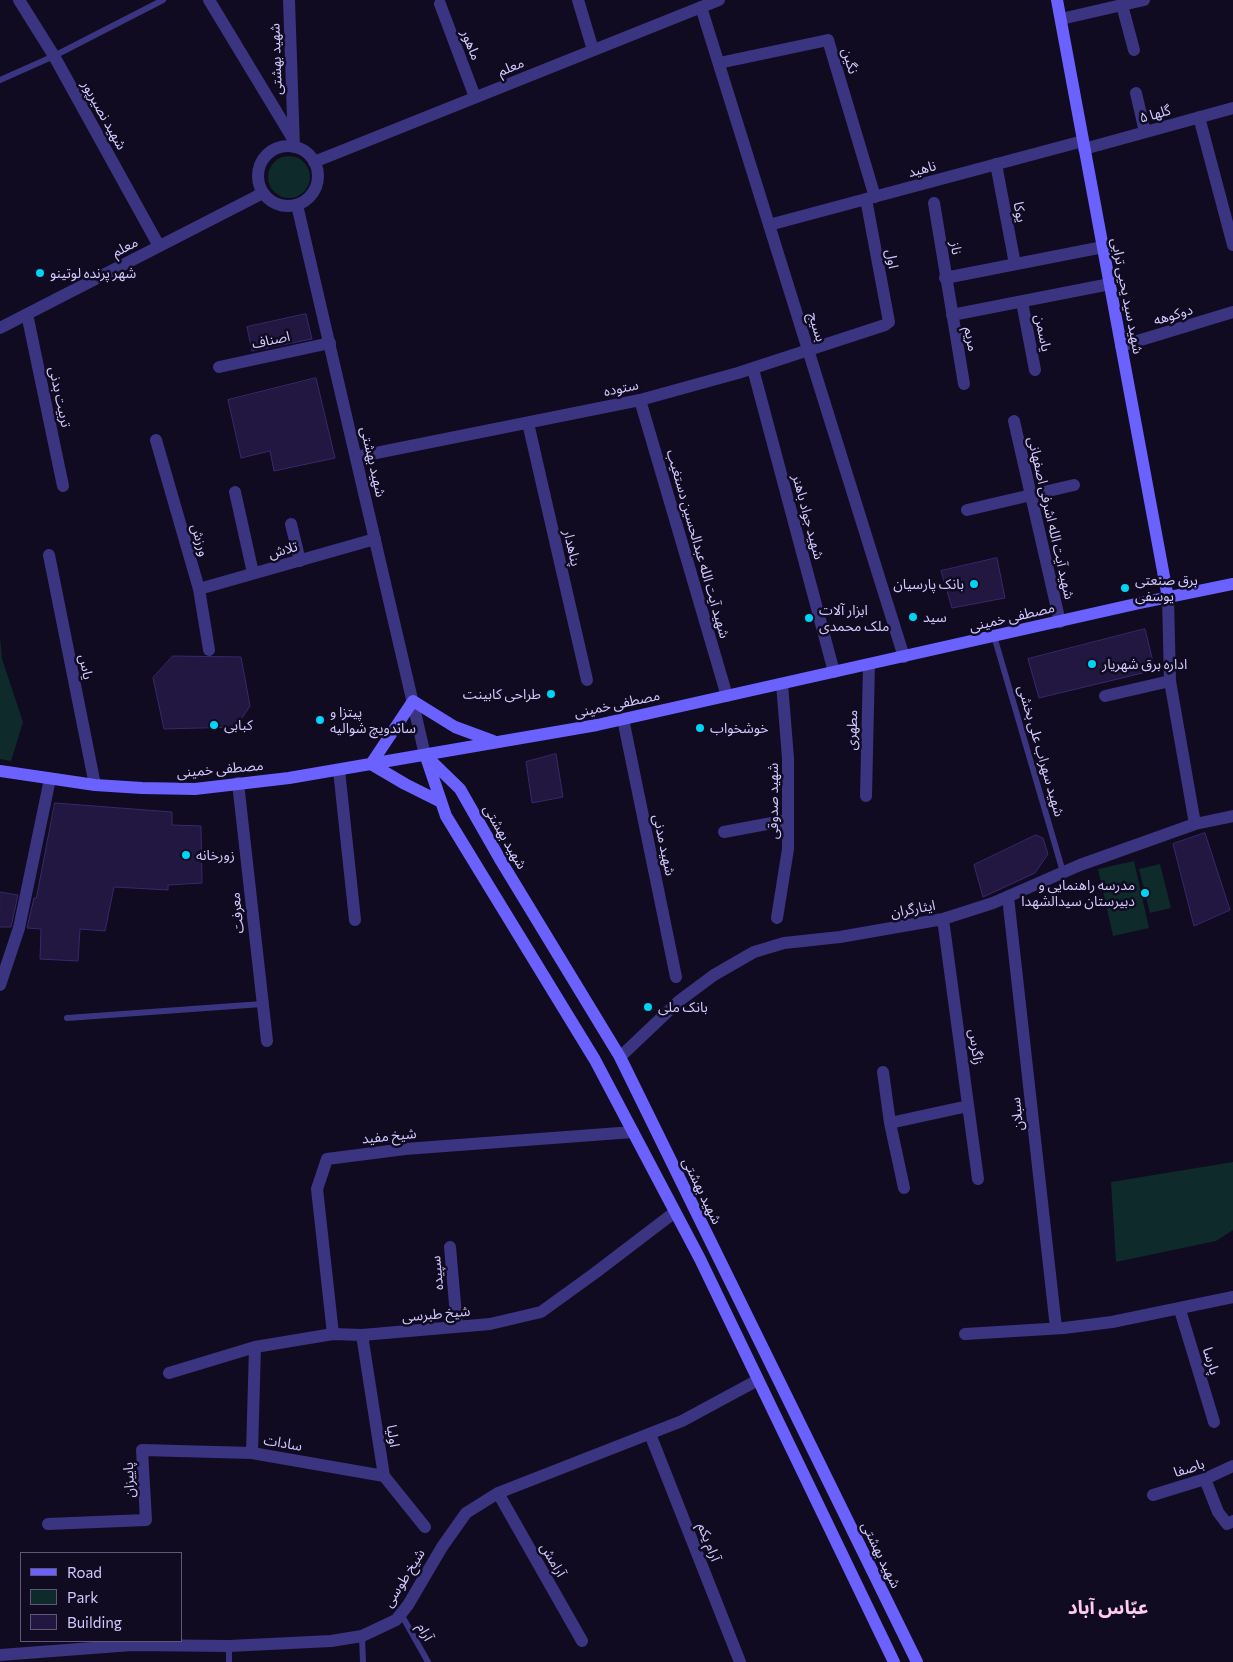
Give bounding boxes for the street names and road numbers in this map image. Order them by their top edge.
street label: شهید بهشتی [266,23,286,95]
street label: ماهور [458,27,484,63]
street label: نگین [838,46,862,76]
street label: معلم [495,54,527,80]
street label: شهید نصیرپور [78,77,130,153]
street label: گلها ۵ [1137,102,1173,126]
street label: ناهید [906,157,938,181]
street label: یوکا [1010,200,1030,224]
street label: معلم [109,233,141,261]
street label: شهید سید یحیی ترابی [1108,237,1146,355]
street label: ناز [947,240,965,256]
street label: اول [882,248,902,270]
street label: دوکوهه [1151,301,1195,329]
street label: بسیج [805,310,829,344]
street label: یاسمن [1031,313,1055,353]
street label: مریم [961,325,981,353]
street label: اصناف [250,328,292,352]
street label: تربیت بدنی [45,365,75,429]
street label: ستوده [602,376,640,400]
street label: شهید بهشتی [357,425,389,499]
street label: شهید آیت الله اشرفی اصفهانی [1024,435,1078,601]
street label: شهید آیت الله عبدالحسین دستغیب [663,448,733,640]
street label: شهید جواد باهنر [789,473,827,561]
street label: ورزش [187,522,213,558]
street label: پناهدار [560,528,584,568]
street label: تلاش [267,538,299,562]
street label: مصطفی خمینی [968,599,1056,635]
street label: یاس [75,653,97,681]
street label: شهید سهراب علی بخشی [1014,683,1068,819]
street label: مصطفی خمینی [573,687,661,721]
street label: مطهری [843,709,861,751]
street label: مصطفی خمینی [176,757,264,781]
street label: شهید صدوقی [765,763,781,839]
street label: شهید بهشتی [480,802,530,872]
street label: شهید مدنی [649,813,679,877]
street label: معرفت [226,892,248,934]
street label: ایثارگران [889,897,937,921]
street label: زاگرس [965,1028,987,1066]
street label: سبلان [1007,1096,1027,1132]
street label: شیخ مفید [361,1125,417,1147]
street label: شهید بهشتی [679,1155,725,1227]
street label: سپیده [427,1255,447,1291]
street label: شیخ طبرسی [401,1303,471,1325]
street label: پارسا [1199,1345,1223,1377]
street label: اولیا [383,1424,403,1448]
street label: سادات [262,1431,304,1455]
street label: باصفا [1171,1455,1207,1481]
street label: پاییزان [120,1462,138,1498]
street label: شهید بهشتی [858,1519,904,1591]
street label: آرام یکم [694,1520,724,1564]
street label: آرامش [537,1540,569,1580]
street label: شیخ طوسی [380,1546,428,1610]
street label: آرام [413,1620,437,1644]

